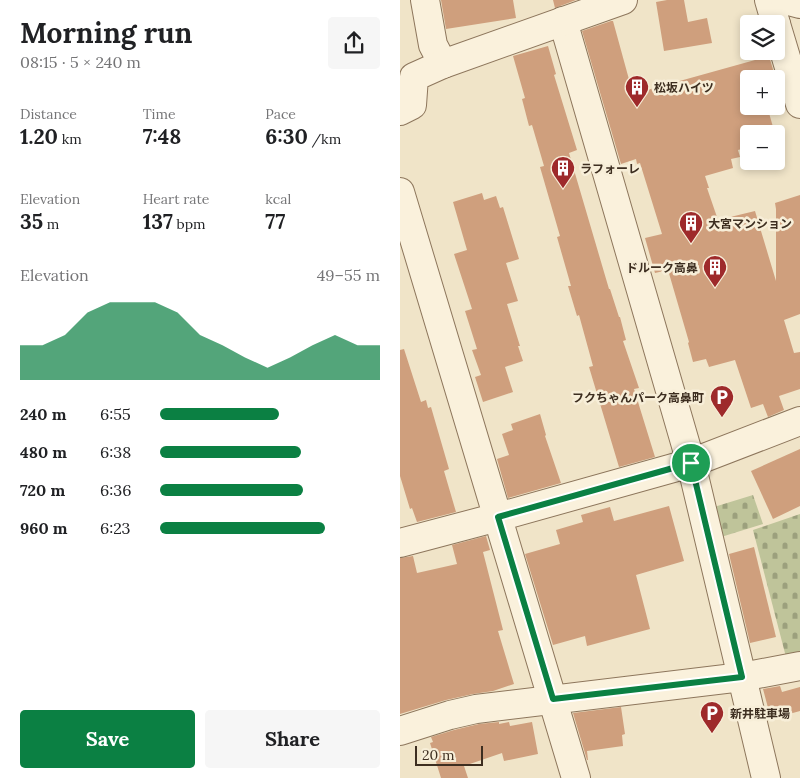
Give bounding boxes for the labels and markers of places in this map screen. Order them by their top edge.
building icon: 松坂ハイツ [624,74,650,108]
place label: 松坂ハイツ [654,80,714,95]
building icon: ラフォーレ [550,155,576,189]
place label: ラフォーレ [580,161,640,176]
building icon: 大宮マンション [678,210,704,244]
place label: 大宮マンション [708,216,792,231]
building icon: ドルーク高鼻 [702,254,728,288]
place label: ドルーク高鼻 [626,260,698,275]
parking icon: フクちゃんパーク高鼻町 [709,384,735,418]
place label: フクちゃんパーク高鼻町 [572,390,704,405]
pin [670,442,712,484]
parking icon: 新井駐車場 [699,700,725,734]
place label: 新井駐車場 [730,706,790,721]

